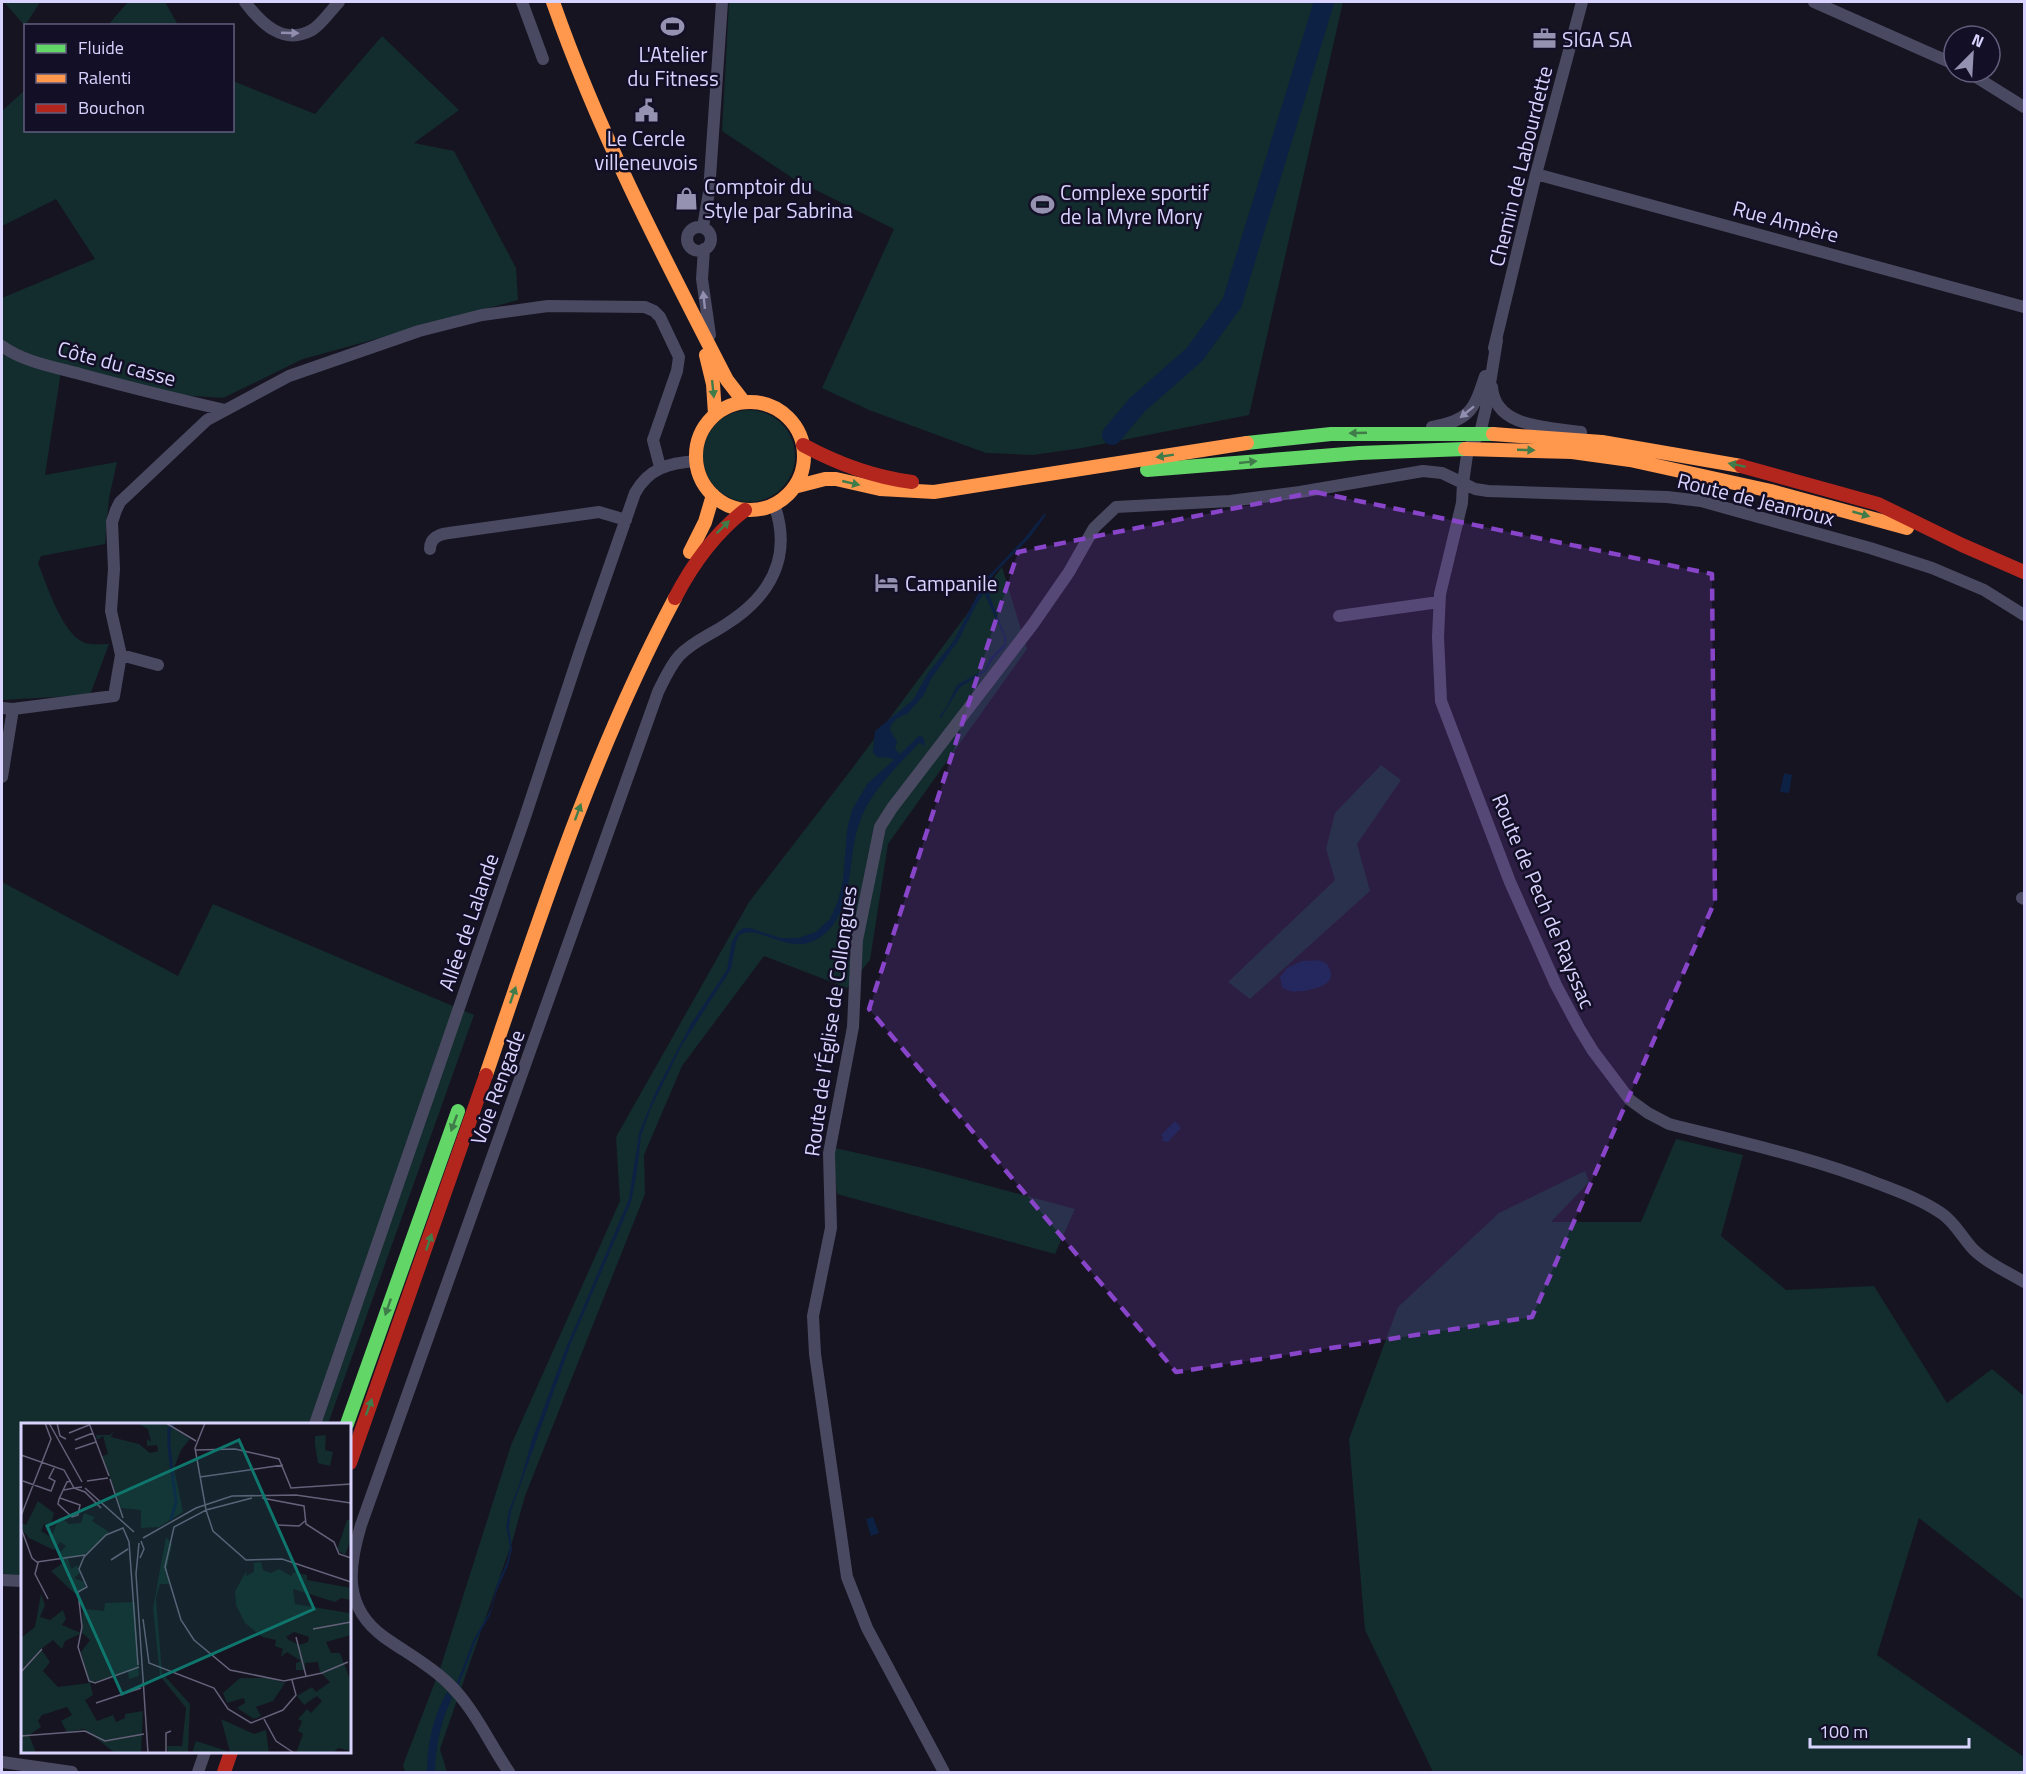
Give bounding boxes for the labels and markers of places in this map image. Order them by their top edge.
sports icon: L'Atelier du Fitness [660,13,686,39]
place label: SIGA SA [1562,23,1633,55]
office icon: SIGA SA [1531,26,1557,52]
place label: L'Atelier du Fitness [627,38,719,94]
public building icon: Le Cercle villeneuvois [633,97,659,123]
place label: Le Cercle villeneuvois [594,122,698,178]
place label: Comptoir du Style par Sabrina [704,170,853,226]
place label: Complexe sportif de la Myre Mory [1060,176,1209,232]
shop icon: Comptoir du Style par Sabrina [673,185,699,211]
sports icon: Complexe sportif de la Myre Mory [1029,191,1055,217]
place label: Campanile [905,567,997,599]
hotel icon: Campanile [874,570,900,596]

